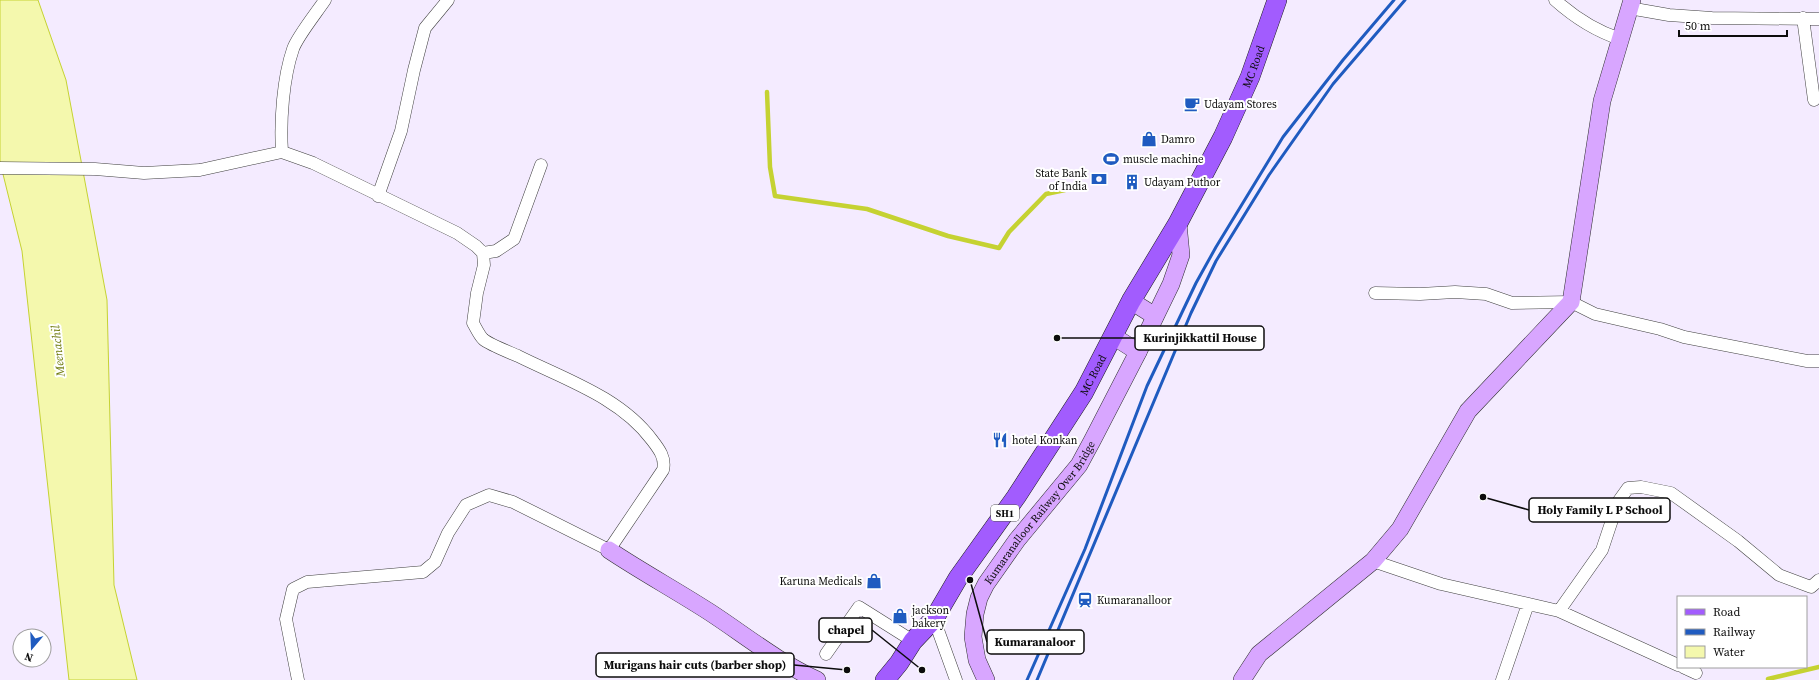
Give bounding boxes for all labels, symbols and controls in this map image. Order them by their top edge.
scale bar [1679,12,1787,38]
text: 50 m [1685,18,1711,34]
street label: MC Road [1239,43,1268,90]
cafe icon: Udayam Stores [1183,95,1201,113]
place label: Udayam Stores [1204,97,1277,112]
shop icon: Damro [1140,130,1158,148]
place label: Damro [1161,132,1195,147]
sports icon: muscle machine [1102,150,1120,168]
place label: muscle machine [1123,152,1204,167]
place label: State Bank of India [1035,166,1088,194]
bank icon: State Bank of India [1090,170,1108,188]
building icon: Udayam Puthor [1123,173,1141,191]
place label: Udayam Puthor [1144,175,1221,190]
water label: Meenachil [47,324,69,379]
callout: Kurinjikkattil House [1135,326,1264,350]
text: Kurinjikkattil House [1143,330,1257,346]
street label: MC Road [1076,351,1110,398]
restaurant icon: hotel Konkan [991,431,1009,449]
place label: hotel Konkan [1012,433,1078,448]
street label: Kumaranalloor Railway Over Bridge [981,438,1098,587]
callout: Holy Family L P School [1529,498,1670,522]
text: Holy Family L P School [1537,502,1663,518]
road number: SH1 [991,505,1019,521]
shop icon: Karuna Medicals [865,572,883,590]
place label: Karuna Medicals [779,574,862,589]
station icon: Kumaranalloor [1076,591,1094,609]
place label: Kumaranalloor [1097,593,1172,608]
legend [1677,596,1807,668]
place label: jackson bakery [911,603,950,631]
text: Road [1713,604,1740,620]
shop icon: jackson bakery [891,607,909,625]
callout: chapel [819,618,872,642]
text: chapel [828,622,864,638]
text: Railway [1713,624,1756,640]
north arrow [12,628,52,668]
callout: Kumaranaloor [987,630,1084,654]
text: Kumaranaloor [995,634,1076,650]
text: Water [1713,644,1745,660]
text: N [23,649,35,665]
callout: Murigans hair cuts (barber shop) [596,653,794,677]
text: Murigans hair cuts (barber shop) [604,657,786,673]

